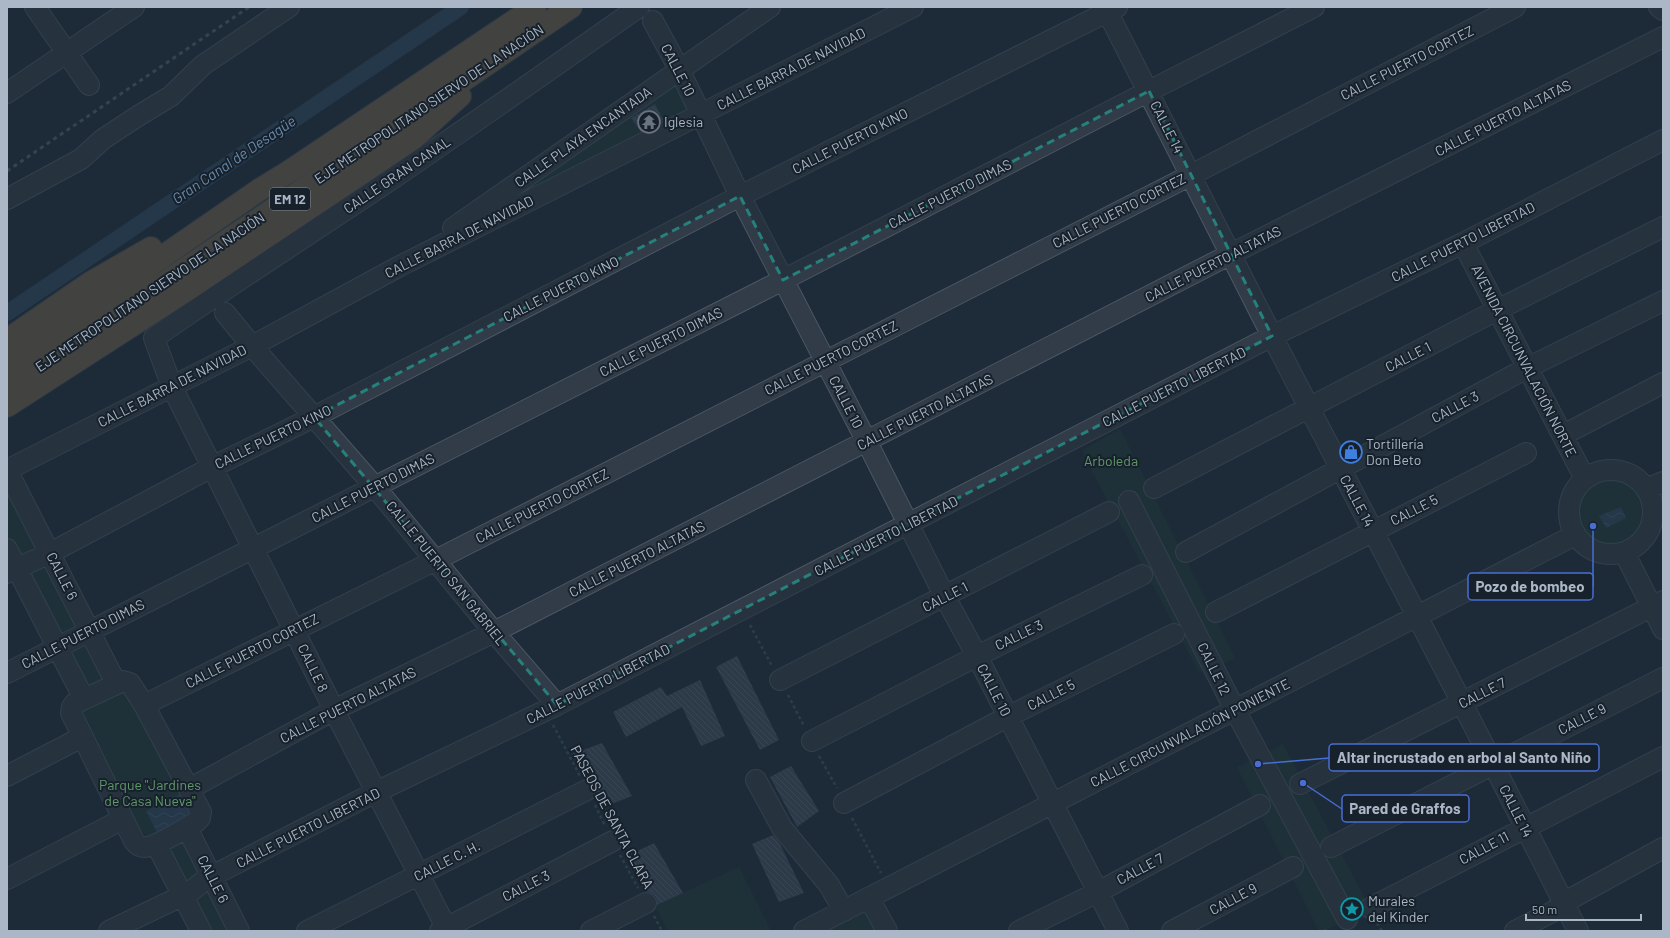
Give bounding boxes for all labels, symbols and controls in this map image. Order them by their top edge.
street label: EJE METROPOLITANO SIERVO DE LA NACIÓN [311,20,547,187]
street label: CALLE PUERTO CORTEZ [1337,22,1476,104]
street label: CALLE BARRA DE NAVIDAD [714,24,868,114]
street label: CALLE 10 [658,41,699,99]
street label: CALLE PUERTO ALTATAS [1432,76,1574,159]
street label: CALLE PLAYA ENCANTADA [511,82,655,190]
street label: CALLE 14 [1147,98,1188,156]
street label: CALLE PUERTO KINO [789,104,911,177]
temple icon: Iglesia [636,109,662,135]
water label: Gran Canal de Desagüe [168,111,299,207]
place label: Iglesia [664,113,703,130]
street label: CALLE GRAN CANAL [340,132,454,217]
street label: CALLE PUERTO DIMAS [885,155,1014,232]
street label: CALLE PUERTO CORTEZ [1049,170,1188,252]
road number: EM 12 [270,188,310,210]
street label: CALLE BARRA DE NAVIDAD [382,192,536,282]
street label: CALLE PUERTO LIBERTAD [1388,198,1537,285]
street label: EJE METROPOLITANO SIERVO DE LA NACIÓN [32,208,268,375]
street label: CALLE PUERTO ALTATAS [1142,222,1284,305]
street label: CALLE PUERTO KINO [500,252,622,325]
street label: AVENIDA CIRCUNVALACIÓN NORTE [1468,262,1580,460]
street label: CALLE PUERTO DIMAS [596,303,725,380]
street label: CALLE PUERTO CORTEZ [761,317,900,399]
street label: CALLE 1 [1382,338,1433,375]
street label: CALLE BARRA DE NAVIDAD [95,341,249,431]
street label: CALLE PUERTO LIBERTAD [1099,343,1248,430]
street label: CALLE PUERTO ALTATAS [854,370,996,453]
street label: CALLE 10 [826,373,867,431]
street label: CALLE 3 [1428,387,1481,426]
street label: CALLE PUERTO KINO [212,401,334,472]
place label: Tortillería Don Beto [1366,435,1424,468]
shop icon: Tortillería Don Beto [1338,439,1364,465]
street label: CALLE PUERTO DIMAS [308,449,437,526]
park label: Arboleda [1084,452,1138,469]
street label: CALLE PUERTO CORTEZ [472,465,611,547]
street label: CALLE 14 [1337,472,1378,530]
street label: CALLE 5 [1387,490,1441,529]
street label: CALLE PUERTO LIBERTAD [811,492,960,579]
street label: CALLE PUERTO SAN GABRIEL [383,497,510,648]
street label: CALLE PUERTO ALTATAS [566,517,708,600]
street label: CALLE 6 [43,549,82,603]
callout: Pozo de bombeo [1468,573,1593,600]
text: Pozo de bombeo [1475,577,1585,595]
street label: CALLE 1 [919,578,970,615]
street label: CALLE PUERTO DIMAS [18,595,147,672]
street label: CALLE PUERTO CORTEZ [182,610,321,692]
street label: CALLE 3 [992,616,1046,653]
street label: CALLE PUERTO LIBERTAD [523,640,672,727]
street label: CALLE 12 [1194,640,1234,698]
street label: CALLE 8 [295,641,332,695]
street label: CALLE 10 [974,661,1015,719]
street label: CALLE PUERTO ALTATAS [277,663,419,746]
street label: CALLE 7 [1455,673,1509,712]
street label: CALLE 5 [1024,675,1078,714]
street label: CALLE CIRCUNVALACIÓN PONIENTE [1087,675,1292,790]
street label: CALLE 9 [1555,699,1609,738]
street label: PASEOS DE SANTA CLARA [567,742,658,892]
callout: Altar incrustado en arbol al Santo Niño [1329,744,1599,771]
text: Altar incrustado en arbol al Santo Niño [1337,748,1591,766]
park label: Parque "Jardines de Casa Nueva" [99,776,201,809]
street label: CALLE 14 [1496,782,1537,840]
street label: CALLE PUERTO LIBERTAD [233,784,382,871]
callout: Pared de Graffos [1342,795,1469,822]
text: Pared de Graffos [1349,799,1461,817]
street label: CALLE 11 [1456,827,1512,868]
street label: CALLE C. H. [411,837,483,885]
street label: CALLE 7 [1113,849,1167,888]
street label: CALLE 6 [194,852,233,906]
street label: CALLE 3 [499,866,553,905]
street label: CALLE 9 [1206,879,1259,918]
place label: Murales del Kinder [1368,892,1429,925]
place icon: Murales del Kinder [1339,896,1365,922]
scale bar [1526,896,1641,922]
text: 50 m [1532,902,1557,916]

